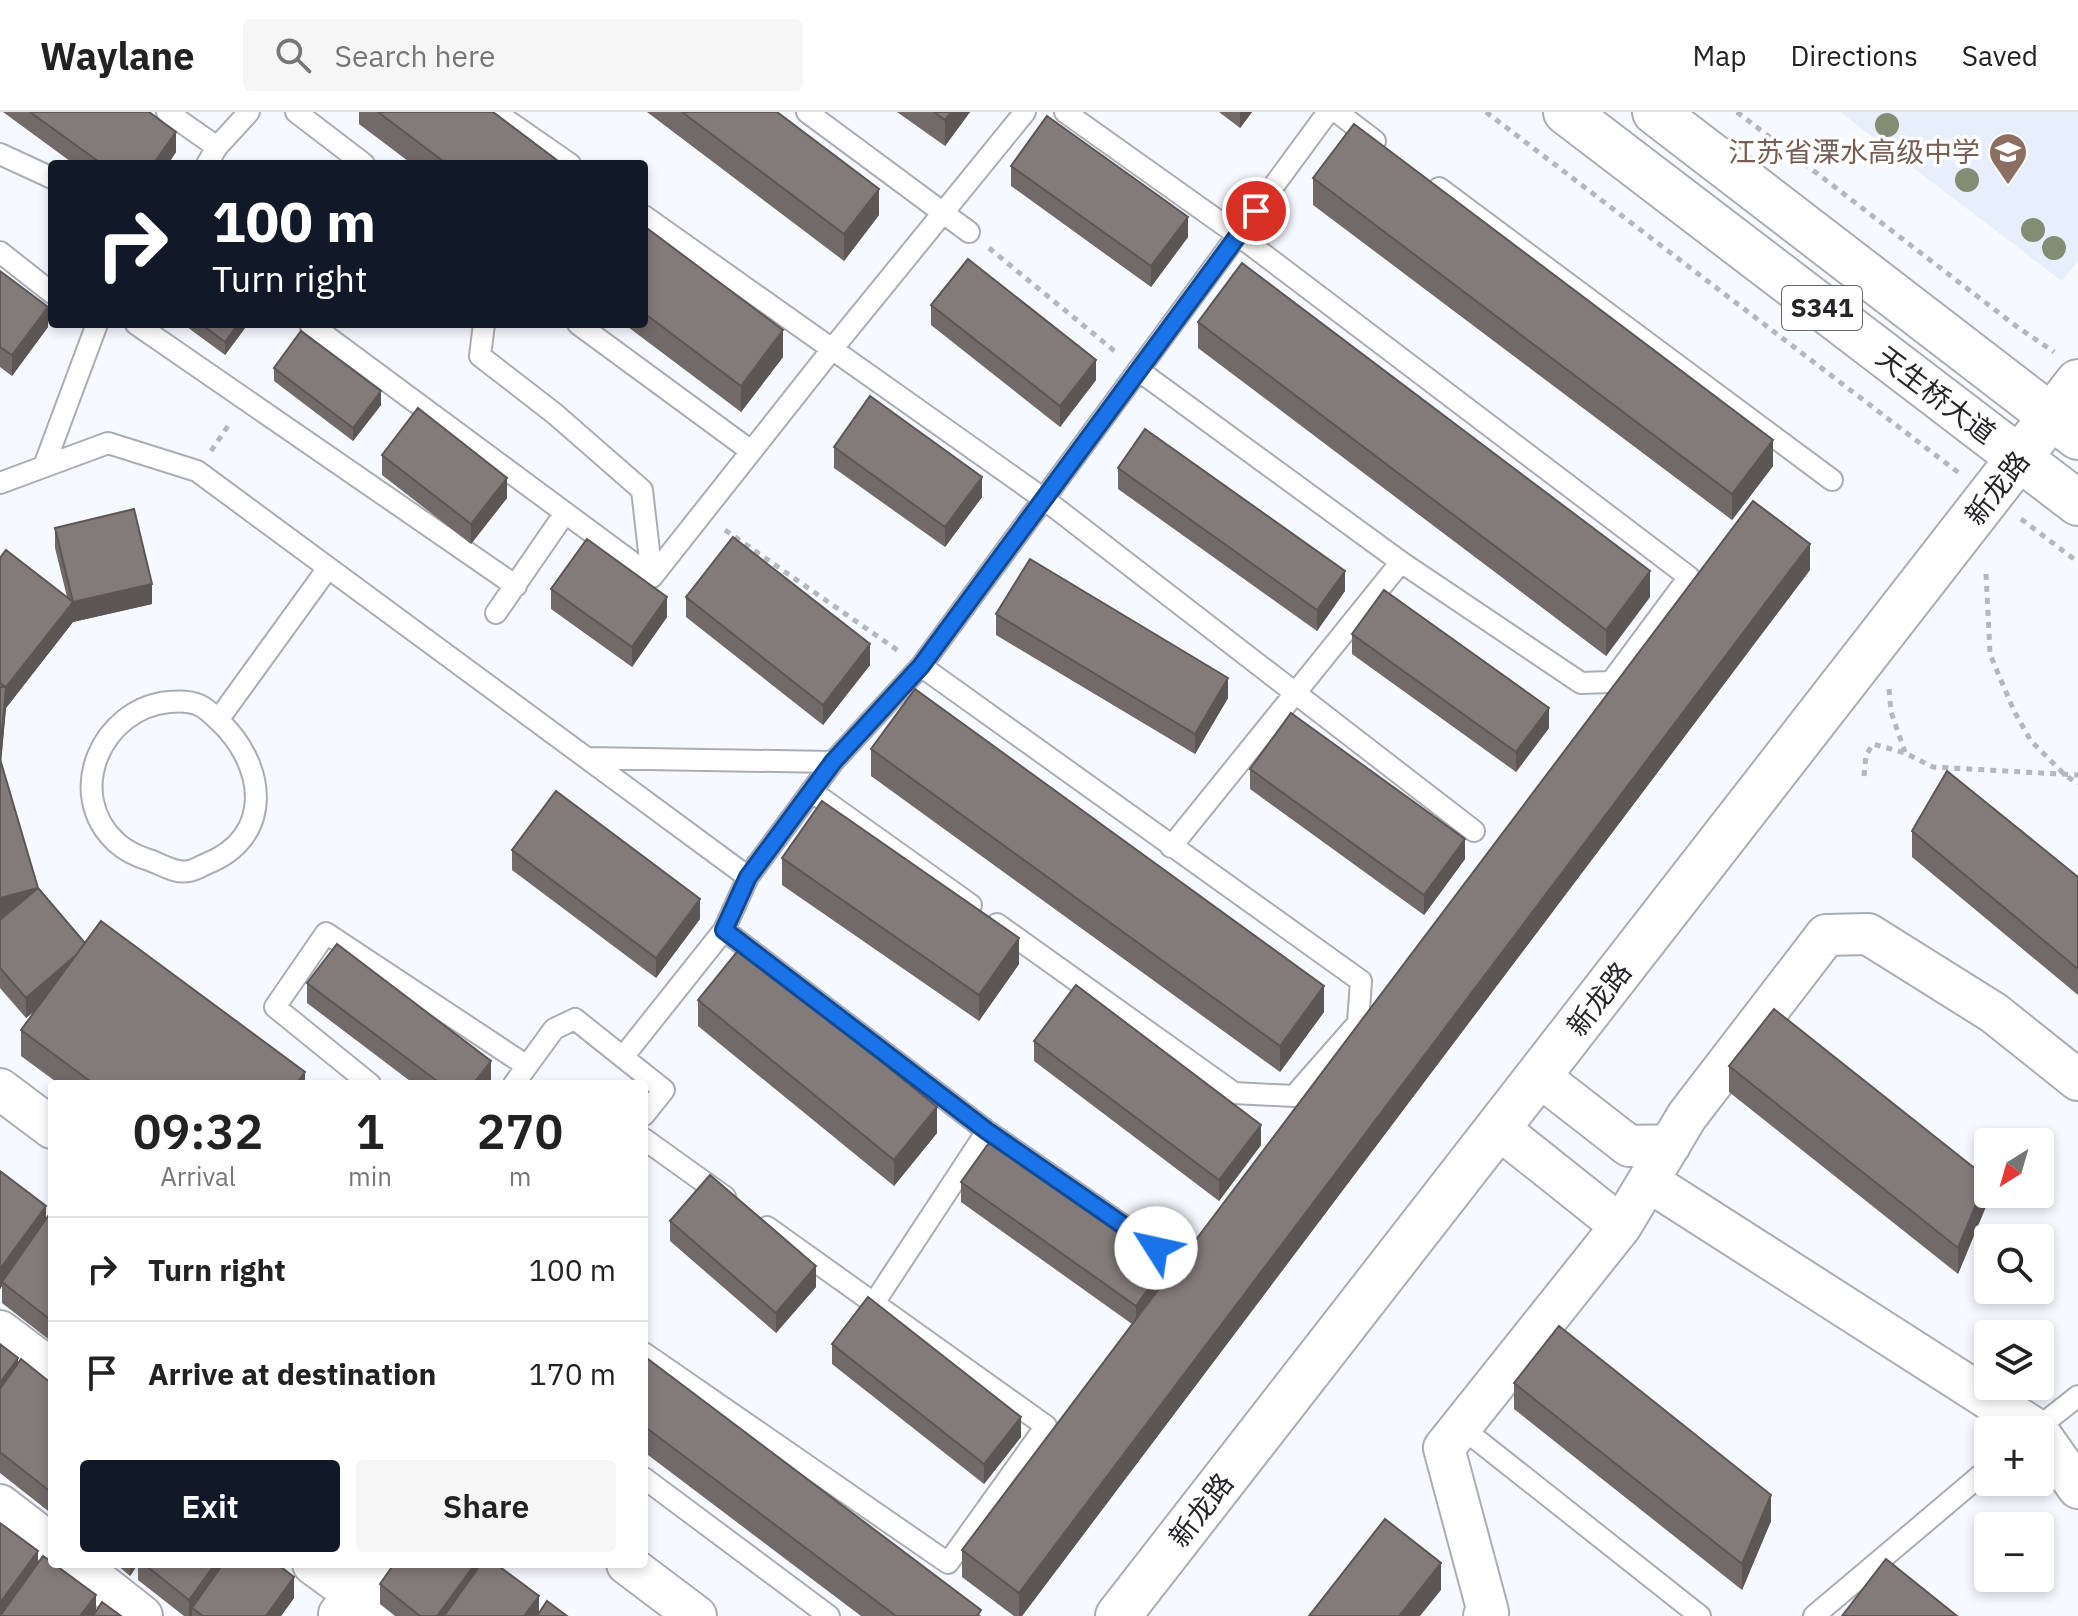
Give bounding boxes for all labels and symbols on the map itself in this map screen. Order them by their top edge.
school or university icon: 江苏省溧水高级中学 [1987,131,2029,186]
place label: 江苏省溧水高级中学 [1728,133,1980,170]
pin [1222,177,1290,245]
road number: S341 [1782,286,1862,330]
street label: 天生桥大道 [1869,338,2003,452]
street label: 新龙路 [1956,443,2037,532]
street label: 新龙路 [1558,954,1639,1043]
north arrow [1974,1128,2054,1208]
position arrow [1114,1206,1198,1290]
street label: 新龙路 [1160,1465,1241,1554]

